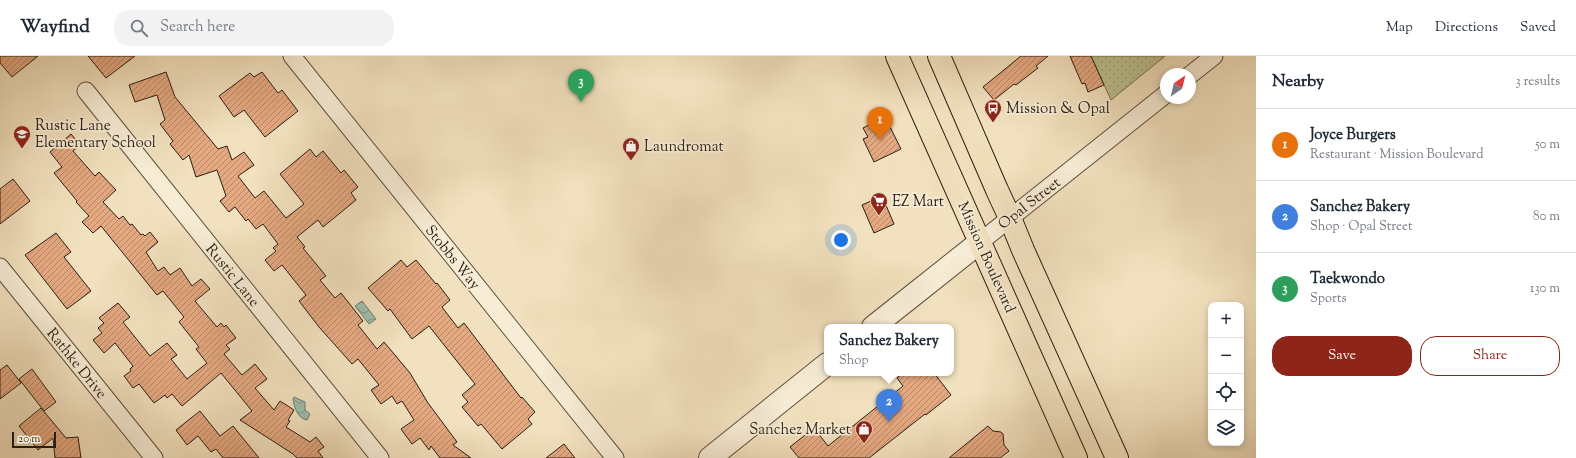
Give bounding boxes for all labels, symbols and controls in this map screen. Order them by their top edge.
search box [114,10,394,46]
text: Wayfind [20,14,90,41]
icon: search [128,17,150,39]
text: Search here [160,17,235,38]
text: Map [1386,18,1413,38]
text: Directions [1435,18,1498,38]
text: Saved [1520,18,1556,38]
north arrow [1160,68,1196,104]
pin: 3 [568,69,594,102]
text: Nearby [1272,70,1324,94]
text: 3 results [1515,73,1560,91]
bus stop icon: Mission & Opal [983,98,1003,123]
place label: Mission & Opal [1006,99,1110,120]
pin: 1 [867,107,893,140]
place label: Rustic Lane Elementary School [35,116,156,154]
school or university icon: Rustic Lane Elementary School [12,124,32,149]
text: Joyce Burgers [1310,125,1396,146]
shop icon: Laundromat [621,136,641,161]
text: 1 [1283,136,1287,154]
text: 50 m [1535,136,1560,154]
place label: Laundromat [644,137,724,158]
text: Restaurant · Mission Boulevard [1310,146,1484,164]
street label: Opal Street [994,173,1066,235]
supermarket icon: EZ Mart [869,191,889,216]
place label: EZ Mart [892,192,944,213]
text: Sanchez Bakery [1310,197,1410,218]
street label: Mission Boulevard [952,199,1020,317]
text: 2 [1282,208,1288,226]
text: 80 m [1533,208,1560,226]
text: Shop · Opal Street [1310,218,1413,236]
street label: Stobbs Way [419,221,485,295]
your location [831,230,851,250]
street label: Rustic Lane [200,240,264,312]
text: Taekwondo [1310,269,1385,290]
text: 3 [1282,280,1288,298]
text: 130 m [1530,280,1560,298]
text: Sports [1310,290,1347,308]
map controls [1208,302,1244,446]
button: + [1208,302,1244,338]
street label: Rathke Drive [41,324,111,404]
popup [824,324,954,376]
text: Sanchez Bakery [839,331,939,352]
button: Save [1272,336,1412,376]
button: Share [1420,336,1560,376]
button: − [1208,338,1244,374]
text: Shop [839,352,868,370]
button: locate [1208,374,1244,410]
pin: 2 [876,389,902,422]
button: layers [1208,410,1244,446]
shop icon: Sanchez Market [854,419,874,444]
place label: Sanchez Market [749,420,851,441]
scale bar [12,430,56,449]
text: 20 m [18,431,40,447]

